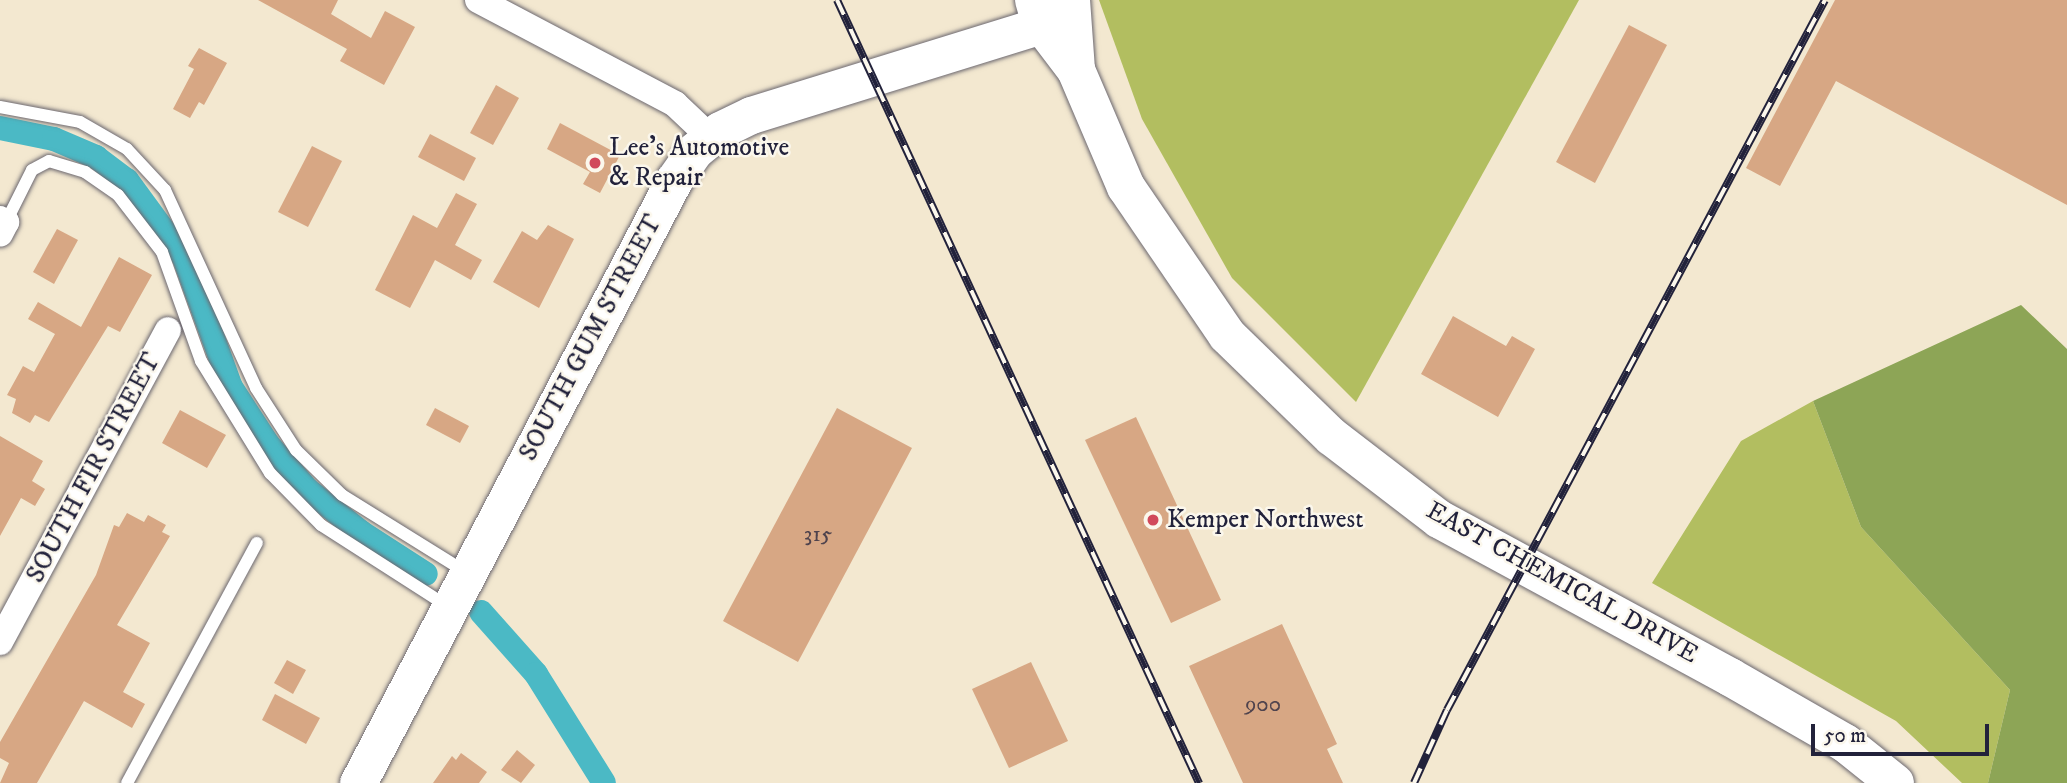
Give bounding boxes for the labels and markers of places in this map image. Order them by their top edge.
place label: Lee's Automotive & Repair [609,132,789,194]
marker: Lee's Automotive & Repair [587,155,603,171]
place label: Kemper Northwest [1167,504,1364,536]
marker: Kemper Northwest [1145,512,1161,528]

